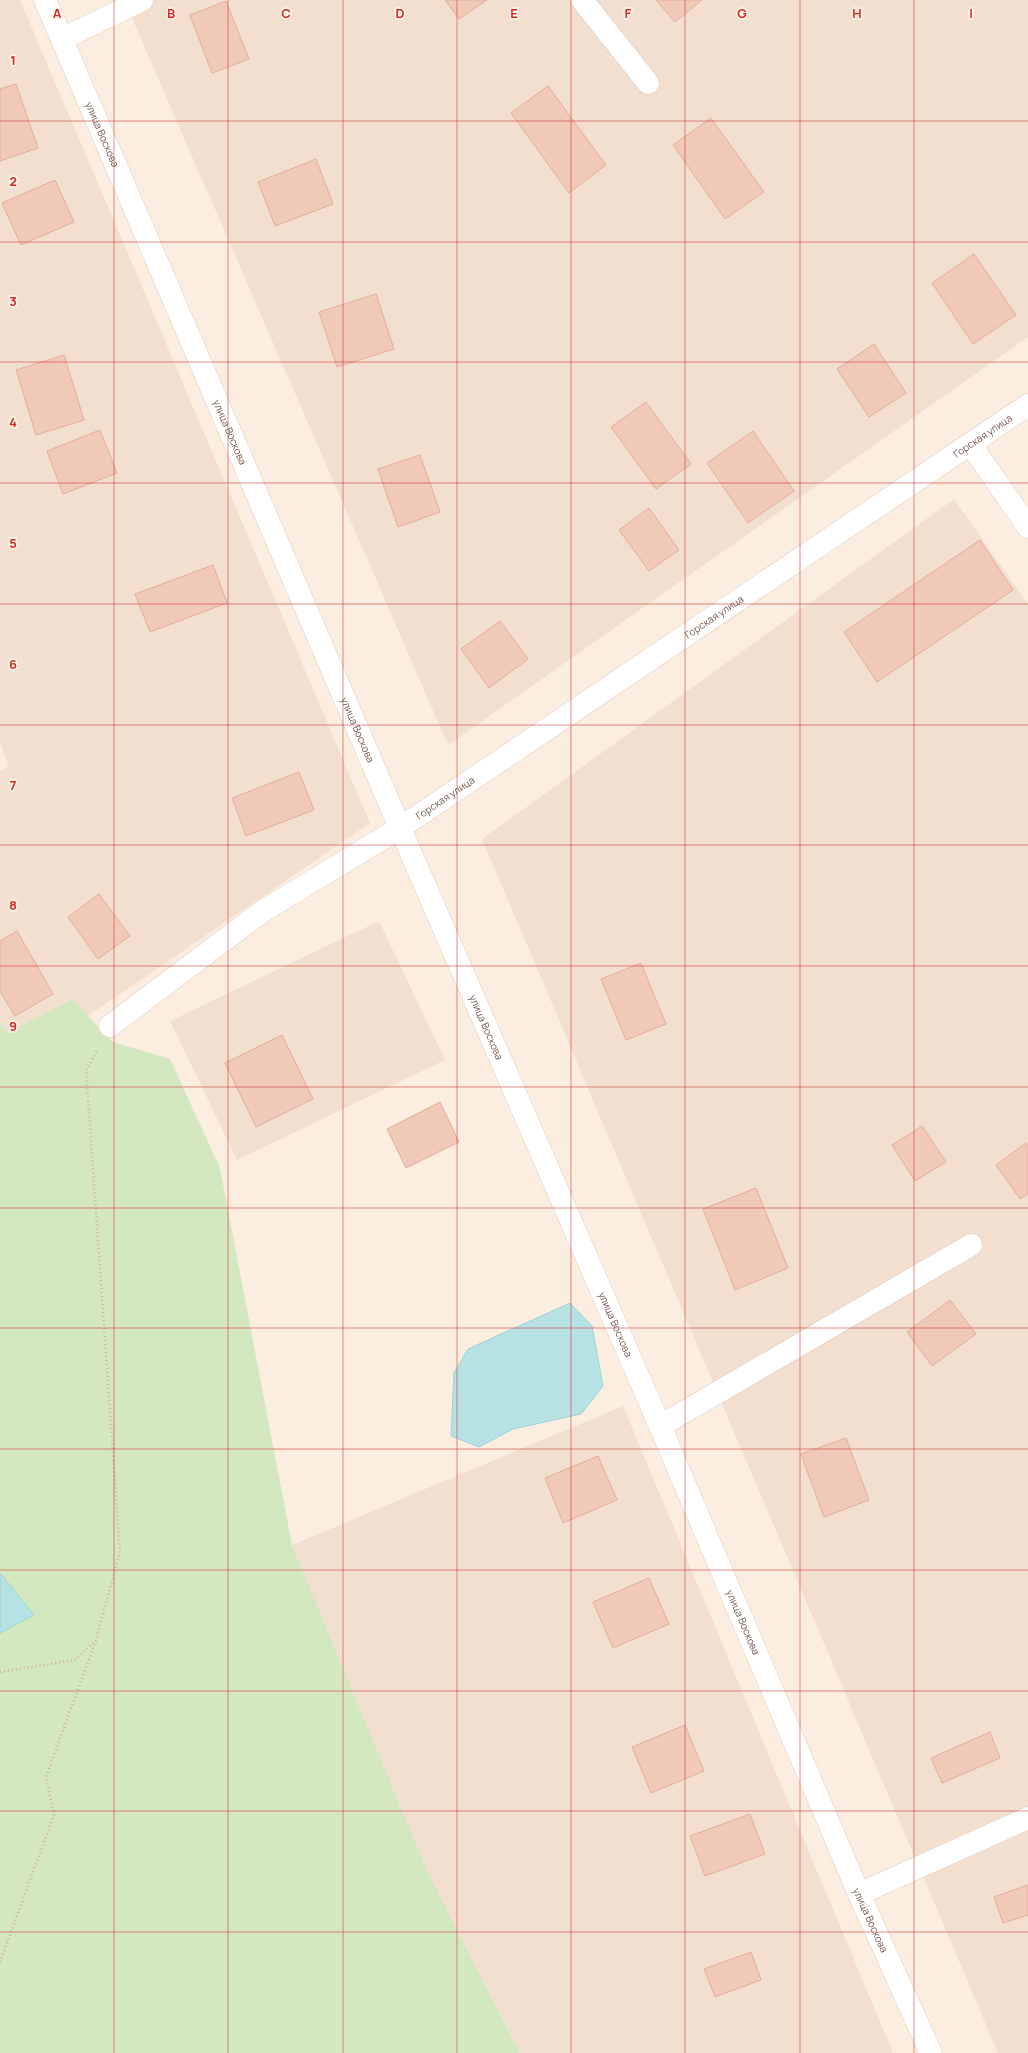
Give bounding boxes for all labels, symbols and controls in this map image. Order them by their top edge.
text: A [53,4,62,22]
text: B [167,4,175,22]
text: C [281,4,291,22]
text: D [395,4,405,22]
text: E [510,4,518,22]
text: F [625,4,632,22]
text: G [737,4,747,22]
text: H [852,4,862,22]
text: I [969,4,973,22]
text: 1 [10,51,16,69]
street label: улица Воскова [82,99,123,169]
text: 2 [9,172,17,190]
text: 3 [9,292,17,310]
street label: улица Воскова [210,397,250,467]
street label: Горская улица [950,411,1015,460]
text: 4 [9,413,17,431]
text: 5 [9,534,17,552]
street label: Горская улица [682,592,746,641]
text: 6 [9,655,17,673]
street label: улица Воскова [338,695,378,765]
street label: Горская улица [413,773,477,822]
text: 7 [10,776,17,794]
text: 8 [9,896,17,914]
street label: улица Воскова [466,992,507,1062]
text: 9 [9,1017,17,1035]
street label: улица Воскова [595,1290,636,1359]
street label: улица Воскова [723,1587,763,1657]
street label: улица Воскова [850,1885,891,1955]

